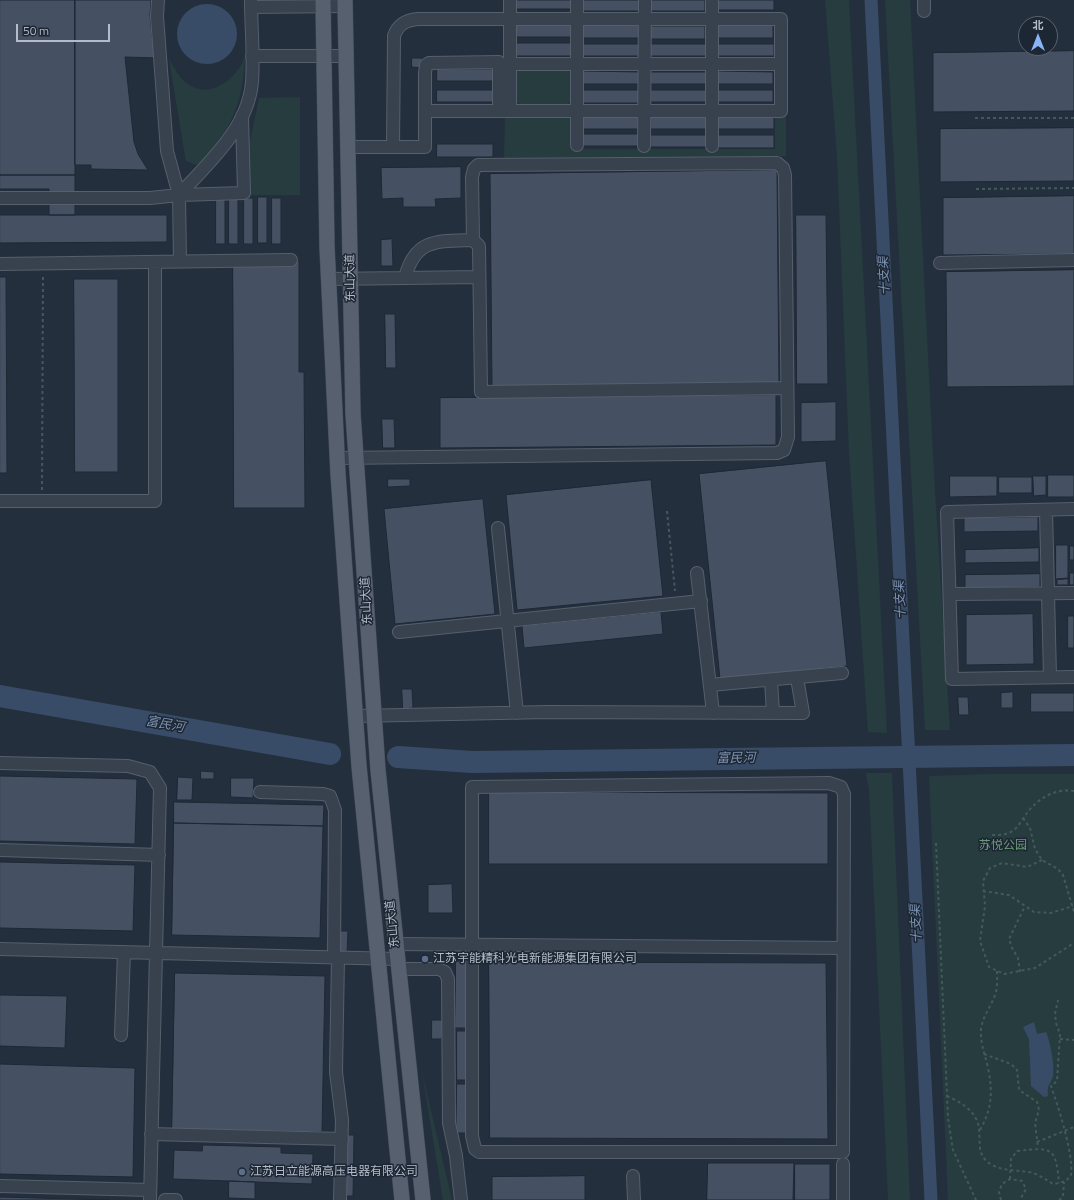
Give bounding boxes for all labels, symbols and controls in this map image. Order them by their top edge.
scale bar [18,16,112,42]
north arrow [1018,16,1058,56]
text: 北 [1033,17,1044,33]
text: 50 m [23,21,49,40]
street label: 东山大道 [343,254,359,302]
water label: 十支渠 [876,256,894,296]
street label: 东山大道 [359,577,375,625]
water label: 十支渠 [892,580,910,620]
water label: 富民河 [144,714,186,736]
water label: 富民河 [716,751,756,767]
park label: 苏悦公园 [979,839,1027,853]
street label: 东山大道 [383,899,403,949]
water label: 十支渠 [908,904,926,944]
place label: 江苏宇能精科光电新能源集团有限公司 [433,952,637,966]
marker: 江苏宇能精科光电新能源集团有限公司 [420,954,430,964]
place label: 江苏日立能源高压电器有限公司 [250,1165,418,1179]
marker: 江苏日立能源高压电器有限公司 [237,1167,247,1177]

